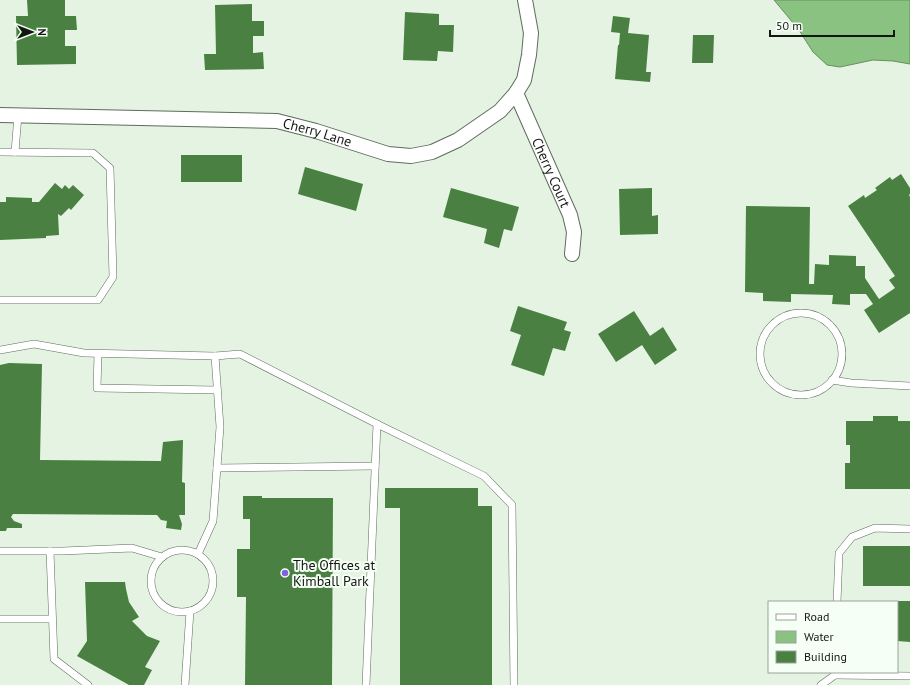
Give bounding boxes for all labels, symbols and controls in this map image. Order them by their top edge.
north arrow [12,12,52,52]
scale bar [770,12,894,38]
text: 50 m [776,18,802,33]
text: N [35,28,49,36]
street label: Cherry Lane [281,114,354,151]
street label: Cherry Court [528,135,575,211]
place label: The Offices at Kimball Park [293,556,376,590]
marker: The Offices at Kimball Park [280,568,290,578]
legend [768,601,898,673]
text: Road [804,609,829,624]
text: Water [804,629,834,644]
text: Building [804,649,847,664]

